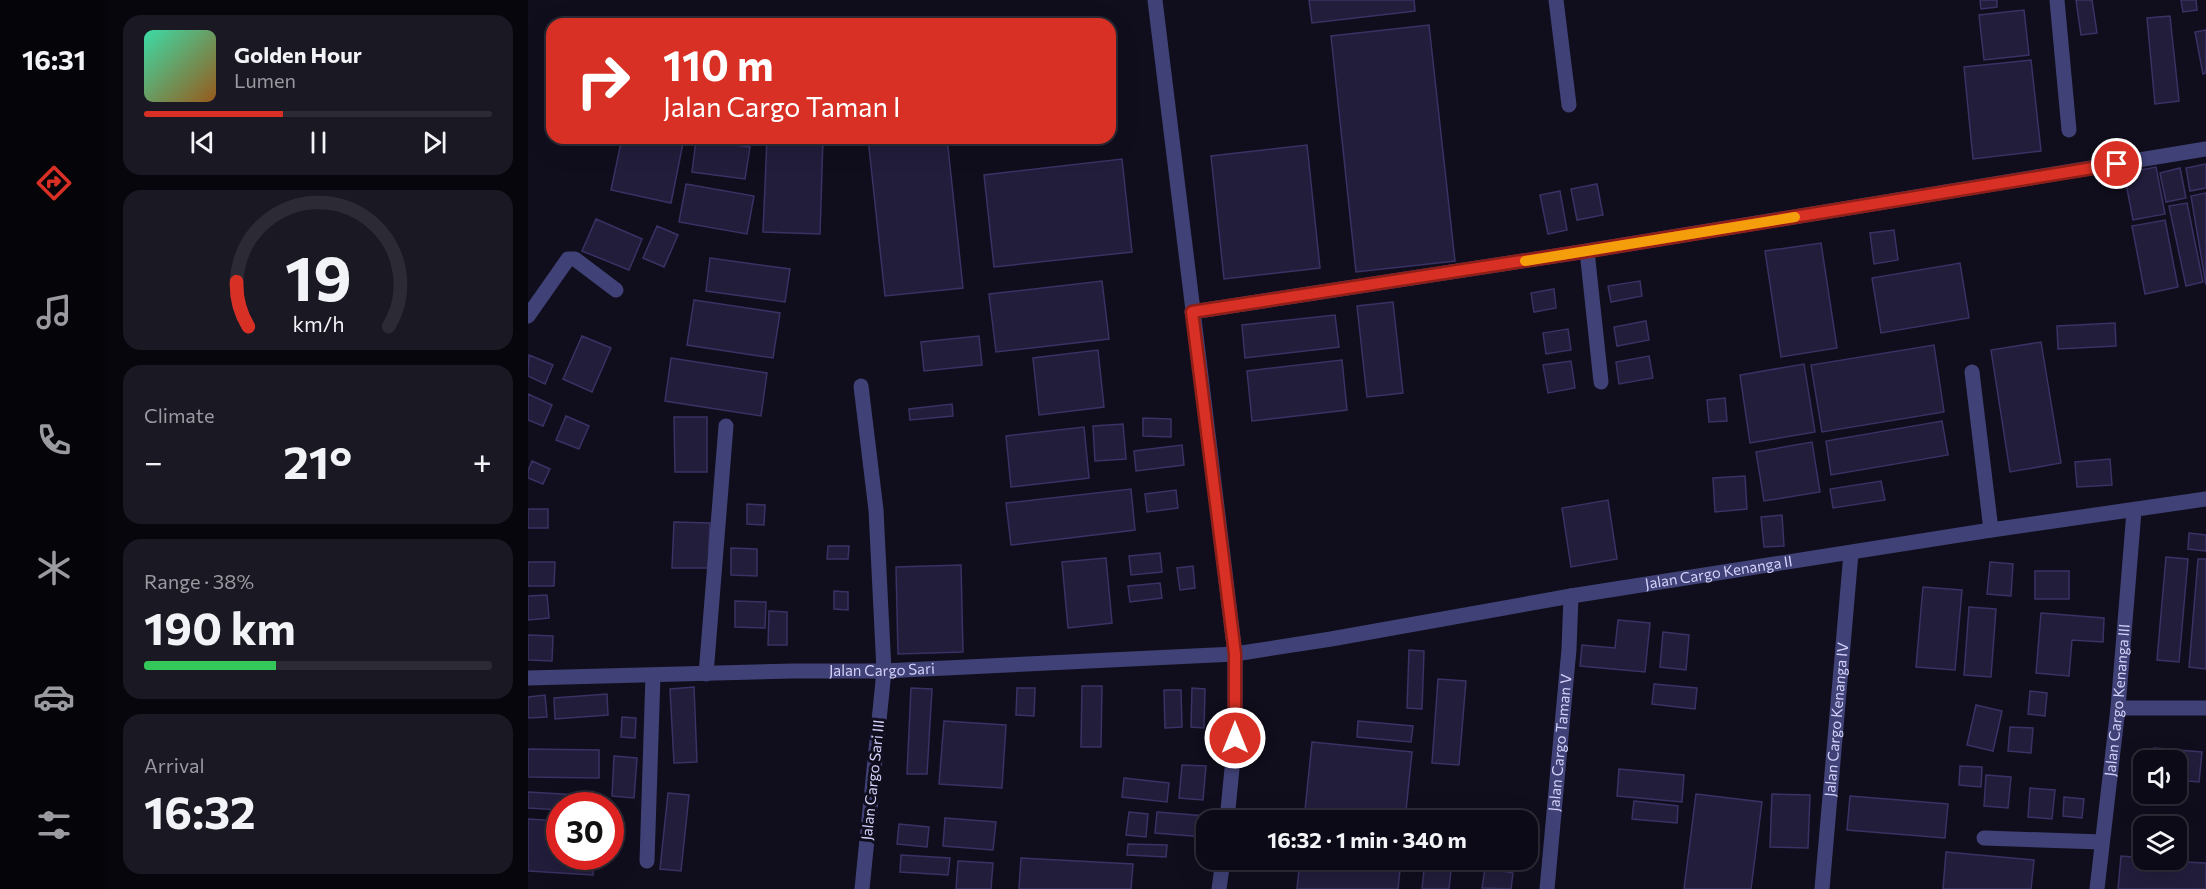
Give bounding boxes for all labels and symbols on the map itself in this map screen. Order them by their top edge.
pin [2091,138,2142,189]
street label: Jalan Cargo Kenanga II [1644,551,1794,592]
street label: Jalan Cargo Kenanga III [2100,623,2133,777]
street label: Jalan Cargo Kenanga IV [1820,641,1851,798]
street label: Jalan Cargo Sari [829,659,935,679]
street label: Jalan Cargo Taman V [1544,673,1575,812]
position arrow [1203,706,1267,770]
street label: Jalan Cargo Sari III [857,719,887,841]
speed limit sign: 30 [546,792,624,870]

